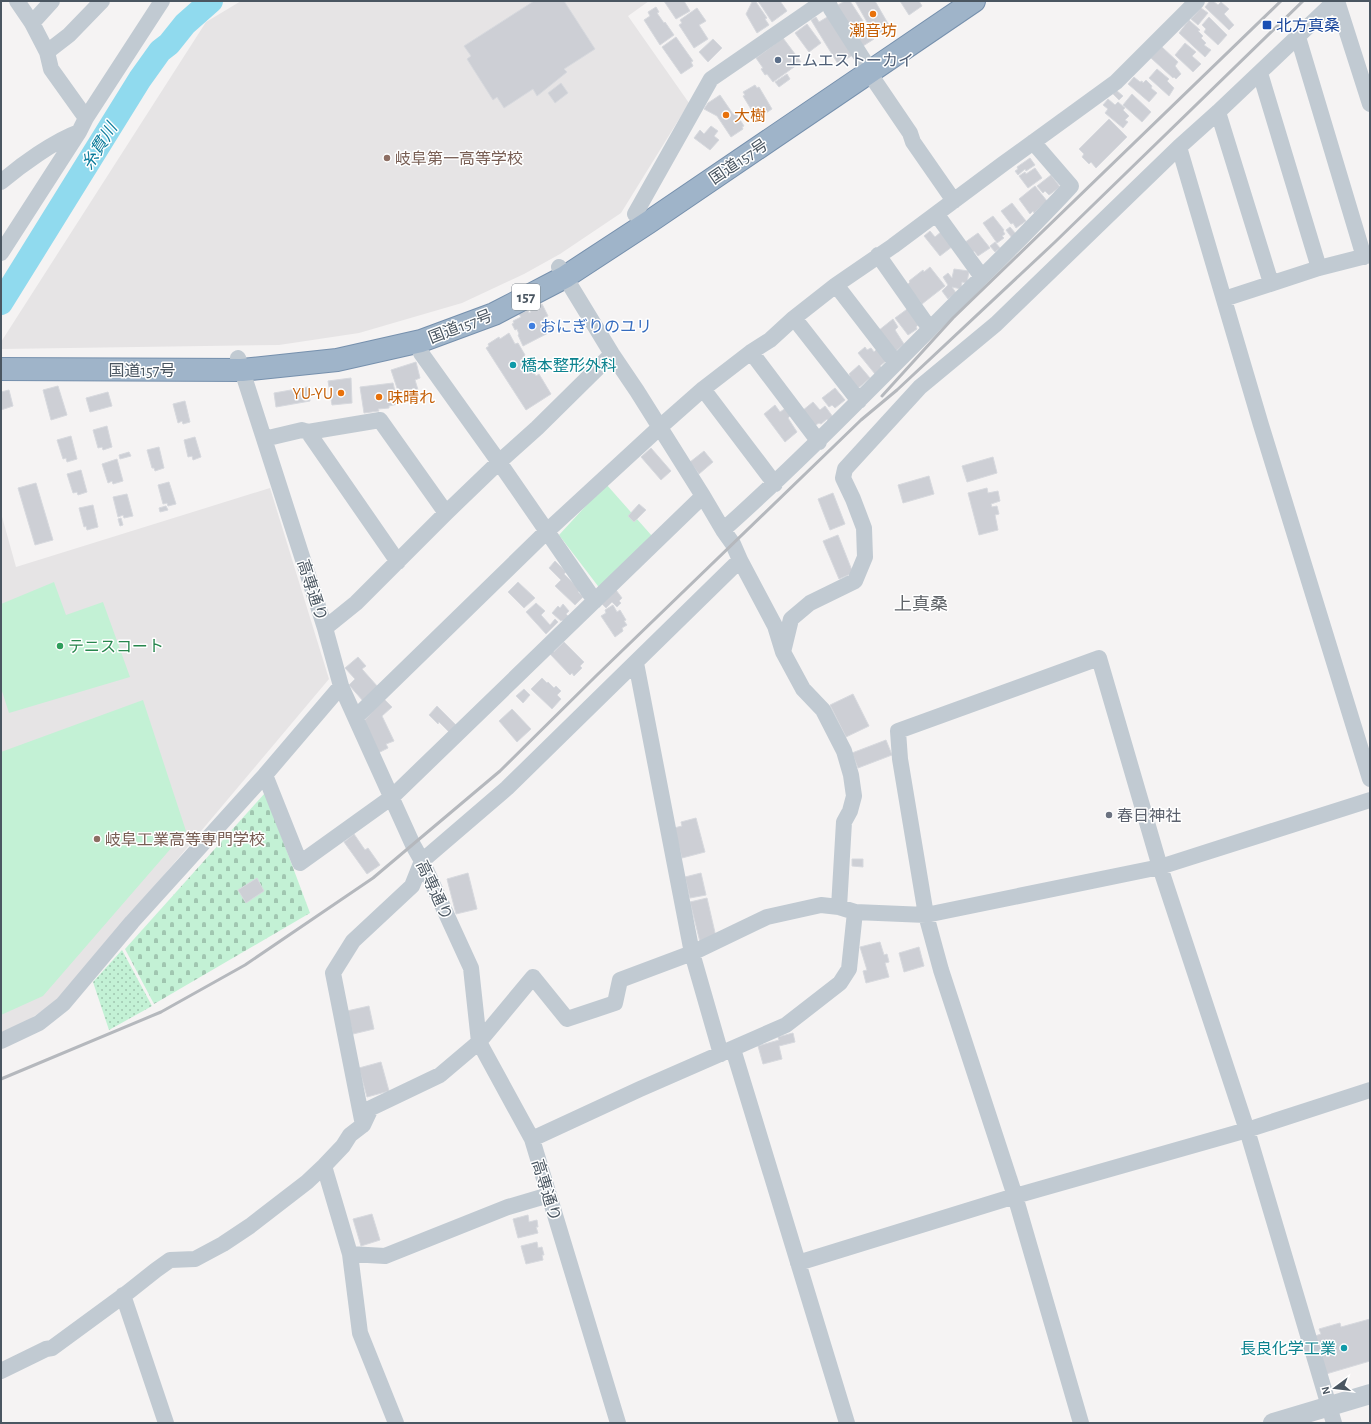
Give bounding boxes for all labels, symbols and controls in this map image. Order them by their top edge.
marker: 潮音坊 [868,9,878,19]
place label: 北方真桑 [1276,17,1340,34]
marker: 北方真桑 [1261,19,1273,31]
place label: 潮音坊 [849,23,897,39]
place label: エムエストーカイ [786,53,914,69]
marker: エムエストーカイ [773,55,783,65]
place label: 大樹 [734,107,766,124]
marker: 大樹 [721,110,731,120]
water label: 糸貫川 [78,118,121,172]
street label: 国道157号 [706,136,771,187]
place label: 岐阜第一高等学校 [395,150,523,167]
marker: 岐阜第一高等学校 [382,153,392,163]
road number: 157 [512,284,540,310]
street label: 国道157号 [426,307,494,346]
place label: おにぎりのユリ [540,318,652,335]
marker: おにぎりのユリ [527,321,537,331]
place label: 橋本整形外科 [521,357,617,374]
marker: 橋本整形外科 [508,360,518,370]
street label: 国道157号 [109,362,175,379]
place label: YU-YU [293,386,333,402]
marker: YU-YU [336,388,346,398]
place label: 味晴れ [387,389,435,406]
marker: 味晴れ [374,392,384,402]
street label: 高専通り [295,557,330,623]
district label: 上真桑 [894,595,948,614]
place label: テニスコート [68,639,164,655]
marker: テニスコート [55,641,65,651]
place label: 春日神社 [1117,807,1181,824]
marker: 春日神社 [1104,810,1114,820]
place label: 岐阜工業高等専門学校 [105,831,265,848]
marker: 岐阜工業高等専門学校 [92,834,102,844]
street label: 高専通り [413,858,456,923]
street label: 高専通り [529,1157,564,1223]
place label: 長良化学工業 [1240,1340,1336,1357]
marker: 長良化学工業 [1339,1343,1349,1353]
north arrow [1315,1368,1355,1408]
text: N [1320,1385,1332,1396]

